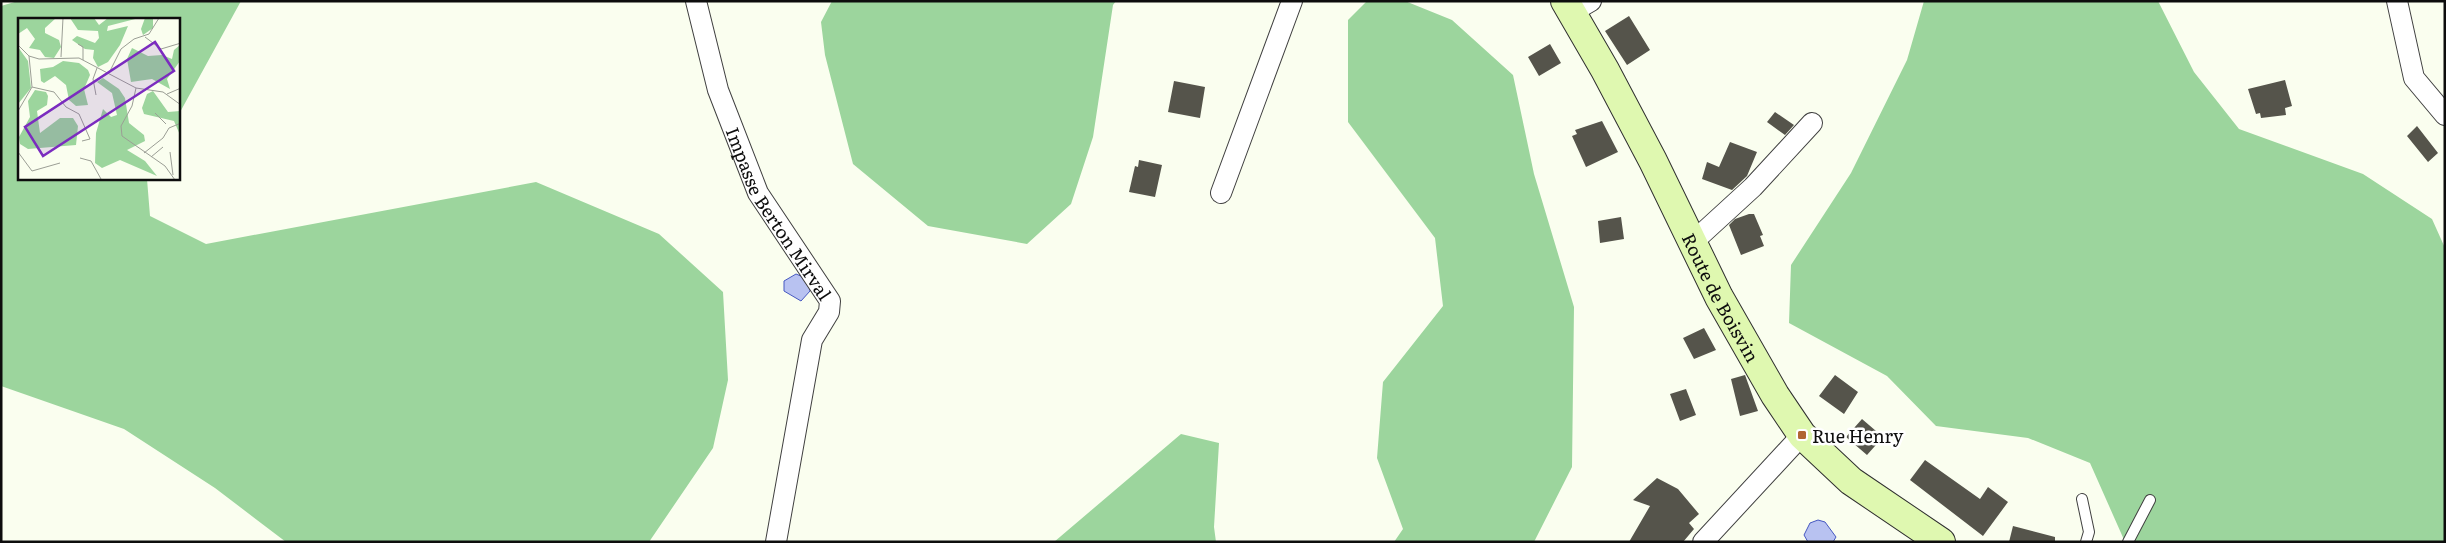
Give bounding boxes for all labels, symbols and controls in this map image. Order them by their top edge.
inset map [18,18,180,180]
street label: Impasse Berton Mirval [720,123,839,305]
street label: Route de Boisvin [1676,228,1767,367]
place label: Rue Henry [1812,422,1904,449]
marker: Rue Henry [1796,429,1808,441]

